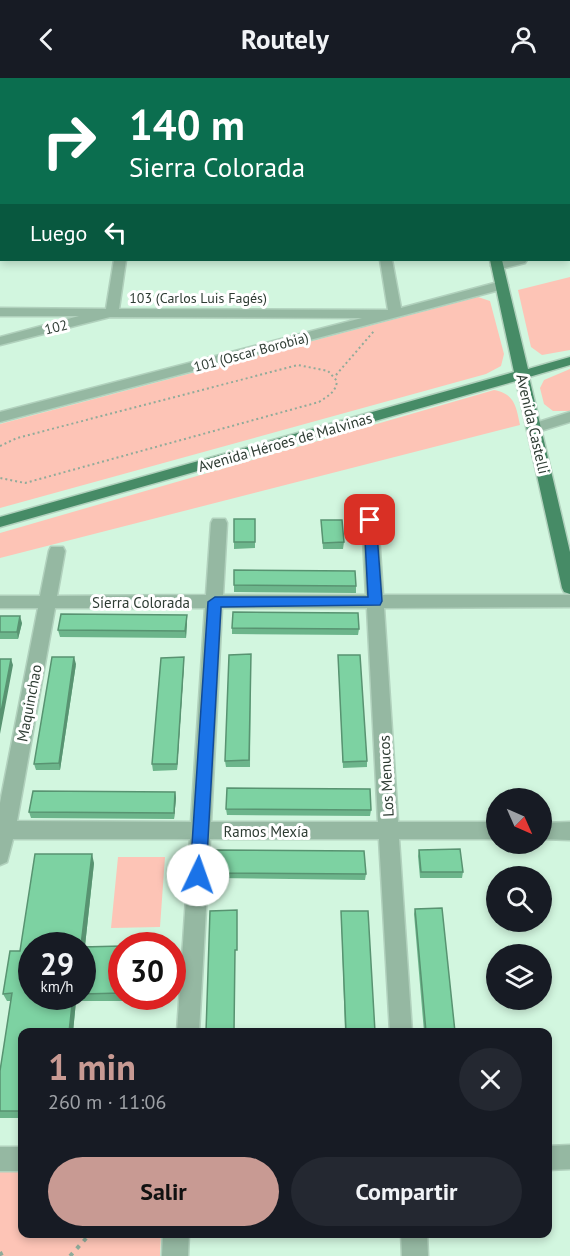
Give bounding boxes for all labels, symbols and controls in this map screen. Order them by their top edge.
text: Routely [241,22,329,56]
icon: back [30,23,63,56]
icon: person [507,23,540,56]
text: 140 m [129,97,245,152]
icon: right [30,102,108,180]
text: Sierra Colorada [129,150,305,184]
icon: left [99,216,132,249]
text: Luego [30,219,87,247]
street label: 103 (Carlos Luis Fagés) [129,289,267,307]
street label: 102 [43,315,69,339]
street label: 101 (Oscar Borobia) [192,328,310,376]
street label: Avenida Castelli [512,372,554,476]
street label: Avenida Héroes de Malvinas [196,408,374,476]
pin [344,494,395,545]
icon: arrive [353,503,386,536]
street label: Sierra Colorada [92,593,190,612]
street label: Maquinchao [12,663,46,743]
street label: Los Menucos [374,735,398,817]
north arrow [486,788,552,854]
map controls [486,788,552,1010]
street label: Ramos Mexía [223,822,309,841]
position arrow [166,843,230,907]
button: search [486,866,552,932]
speed limit sign: 30 [108,932,186,1010]
text: 29 [40,944,74,983]
button: layers [486,944,552,1010]
text: km/h [41,977,73,996]
text: 1 min [48,1043,136,1090]
button: close [459,1048,522,1111]
text: 260 m · 11:06 [48,1089,166,1115]
button: Salir [48,1157,279,1226]
button: Compartir [291,1157,522,1226]

